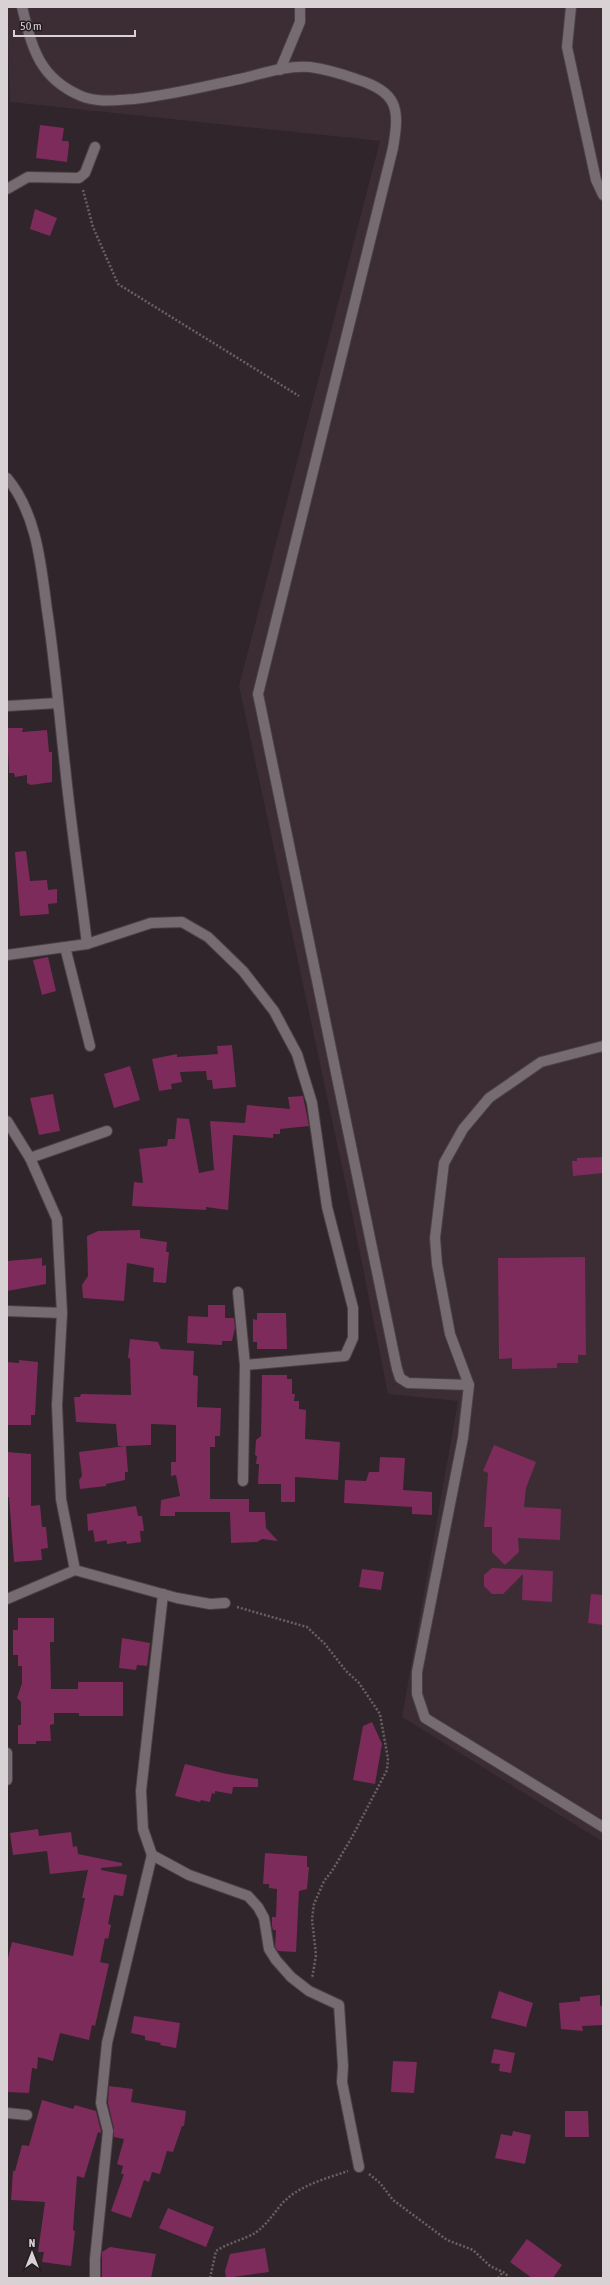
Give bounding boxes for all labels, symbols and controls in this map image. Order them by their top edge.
scale bar [14,12,135,38]
text: 50 m [20,19,42,33]
north arrow [12,2233,52,2273]
text: N [29,2237,35,2249]

